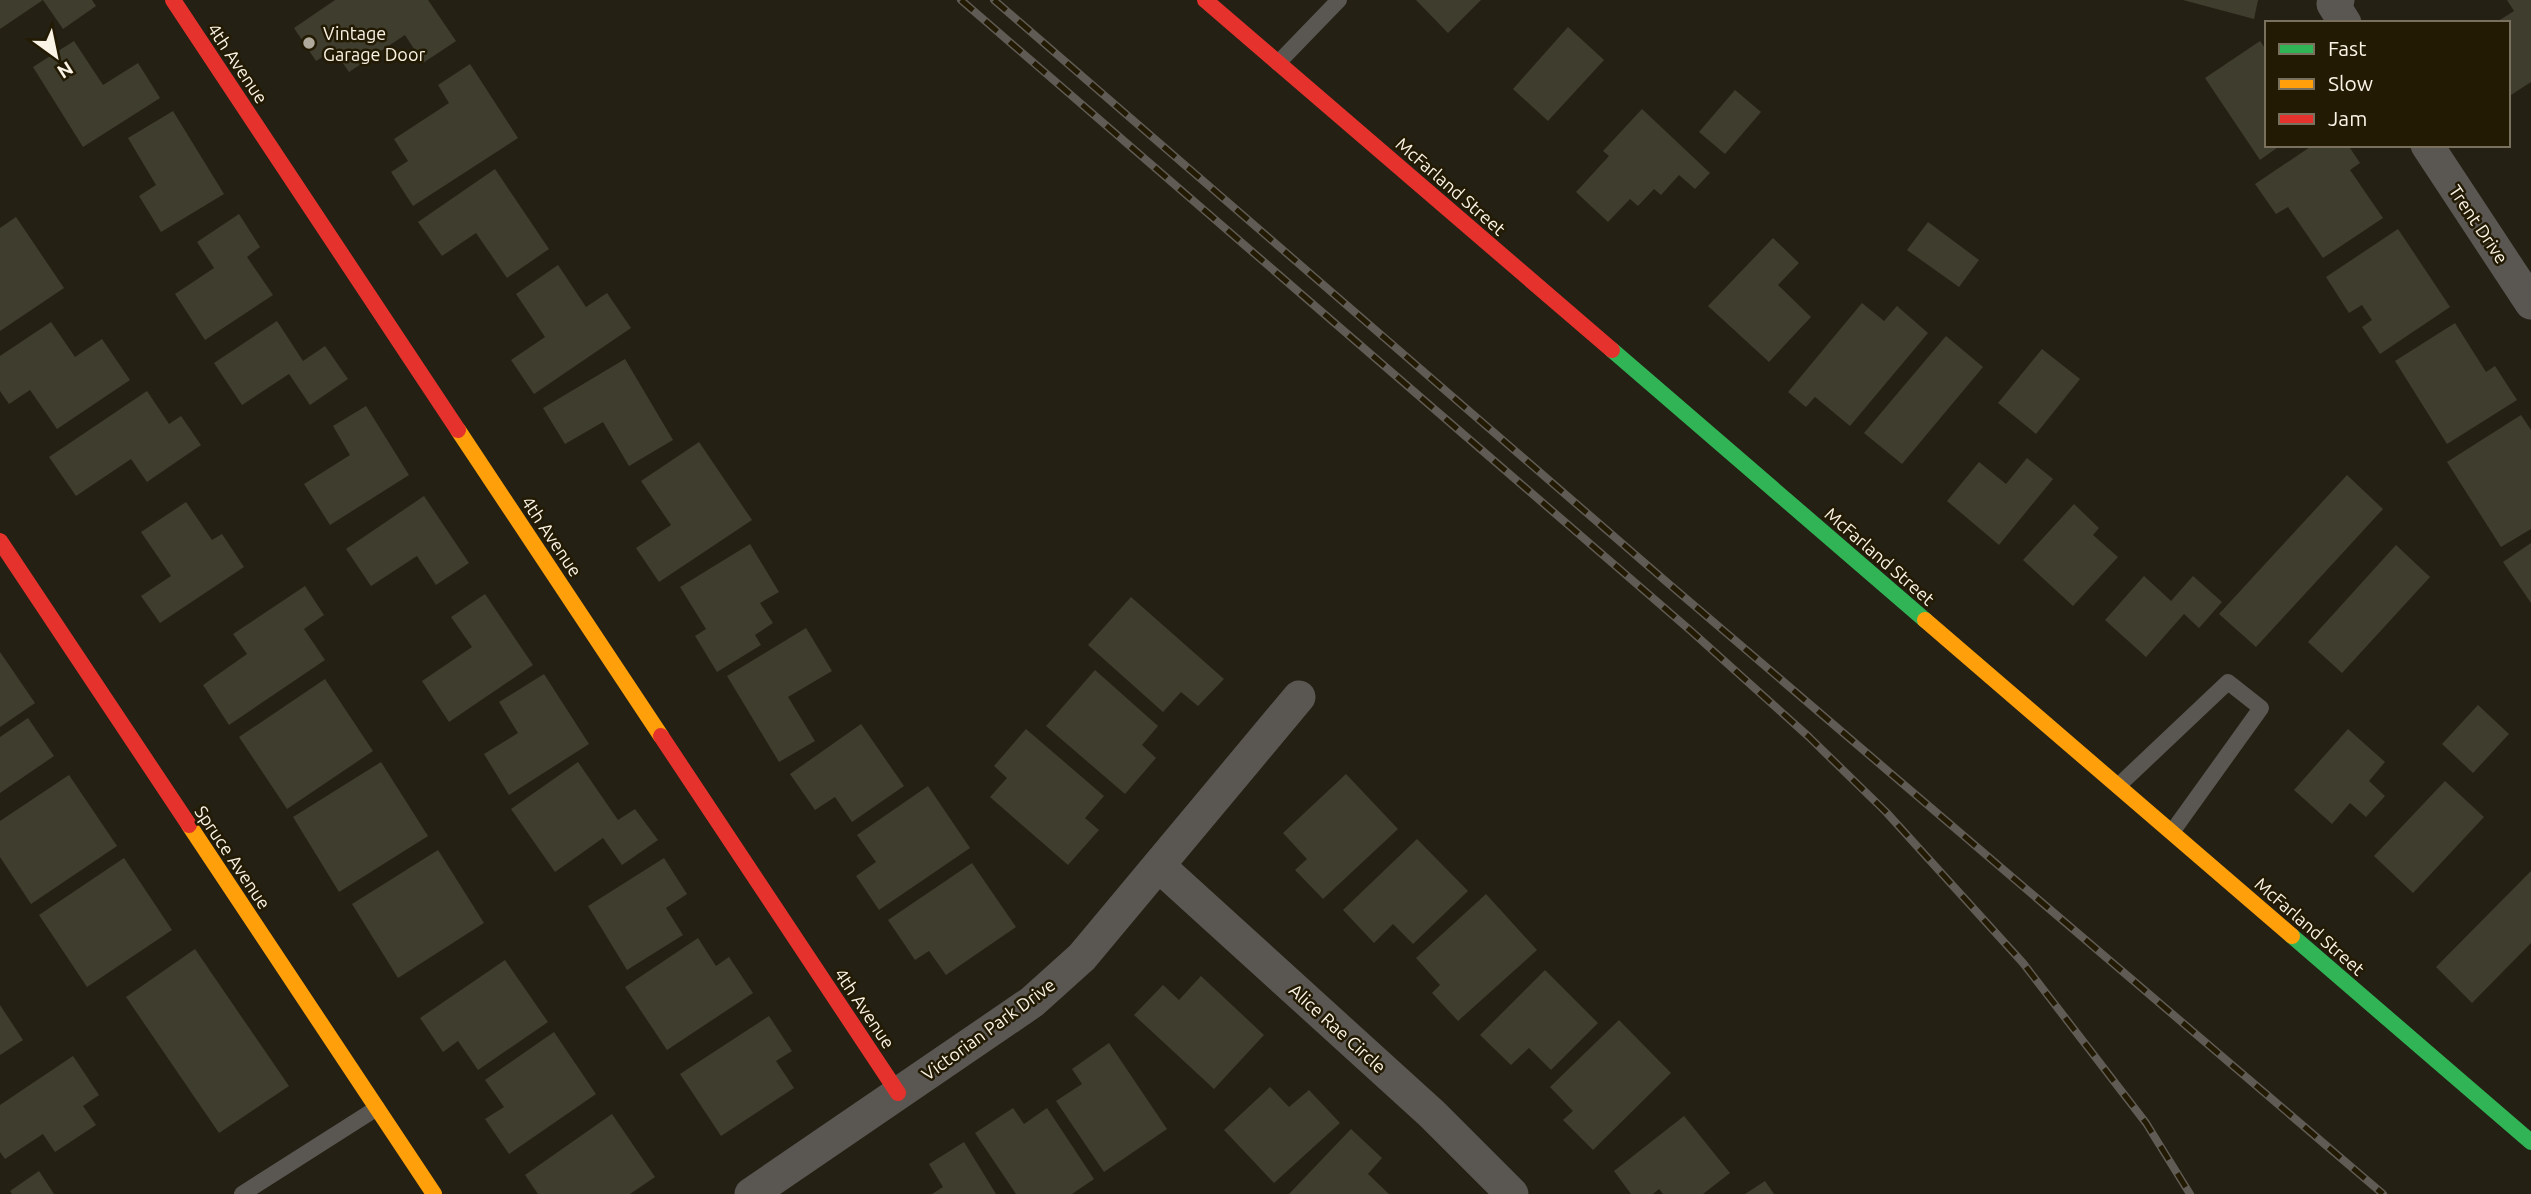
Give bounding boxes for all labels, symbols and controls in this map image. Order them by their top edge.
street label: 4th Avenue [204,19,272,107]
north arrow [21,21,91,91]
legend [2265,21,2510,147]
place label: Vintage Garage Door [323,23,425,64]
marker: Vintage Garage Door [301,35,317,51]
text: Fast [2328,36,2366,60]
text: N [53,57,77,83]
text: Slow [2328,71,2373,95]
text: Jam [2328,106,2367,130]
street label: McFarland Street [1392,133,1510,239]
street label: Trent Drive [2445,181,2513,267]
street label: 4th Avenue [518,492,586,580]
street label: McFarland Street [1821,503,1939,609]
street label: Spruce Avenue [191,802,275,912]
street label: McFarland Street [2251,873,2369,979]
street label: 4th Avenue [831,964,899,1052]
street label: Victorian Park Drive [918,974,1058,1084]
street label: Alice Rae Circle [1286,979,1390,1077]

